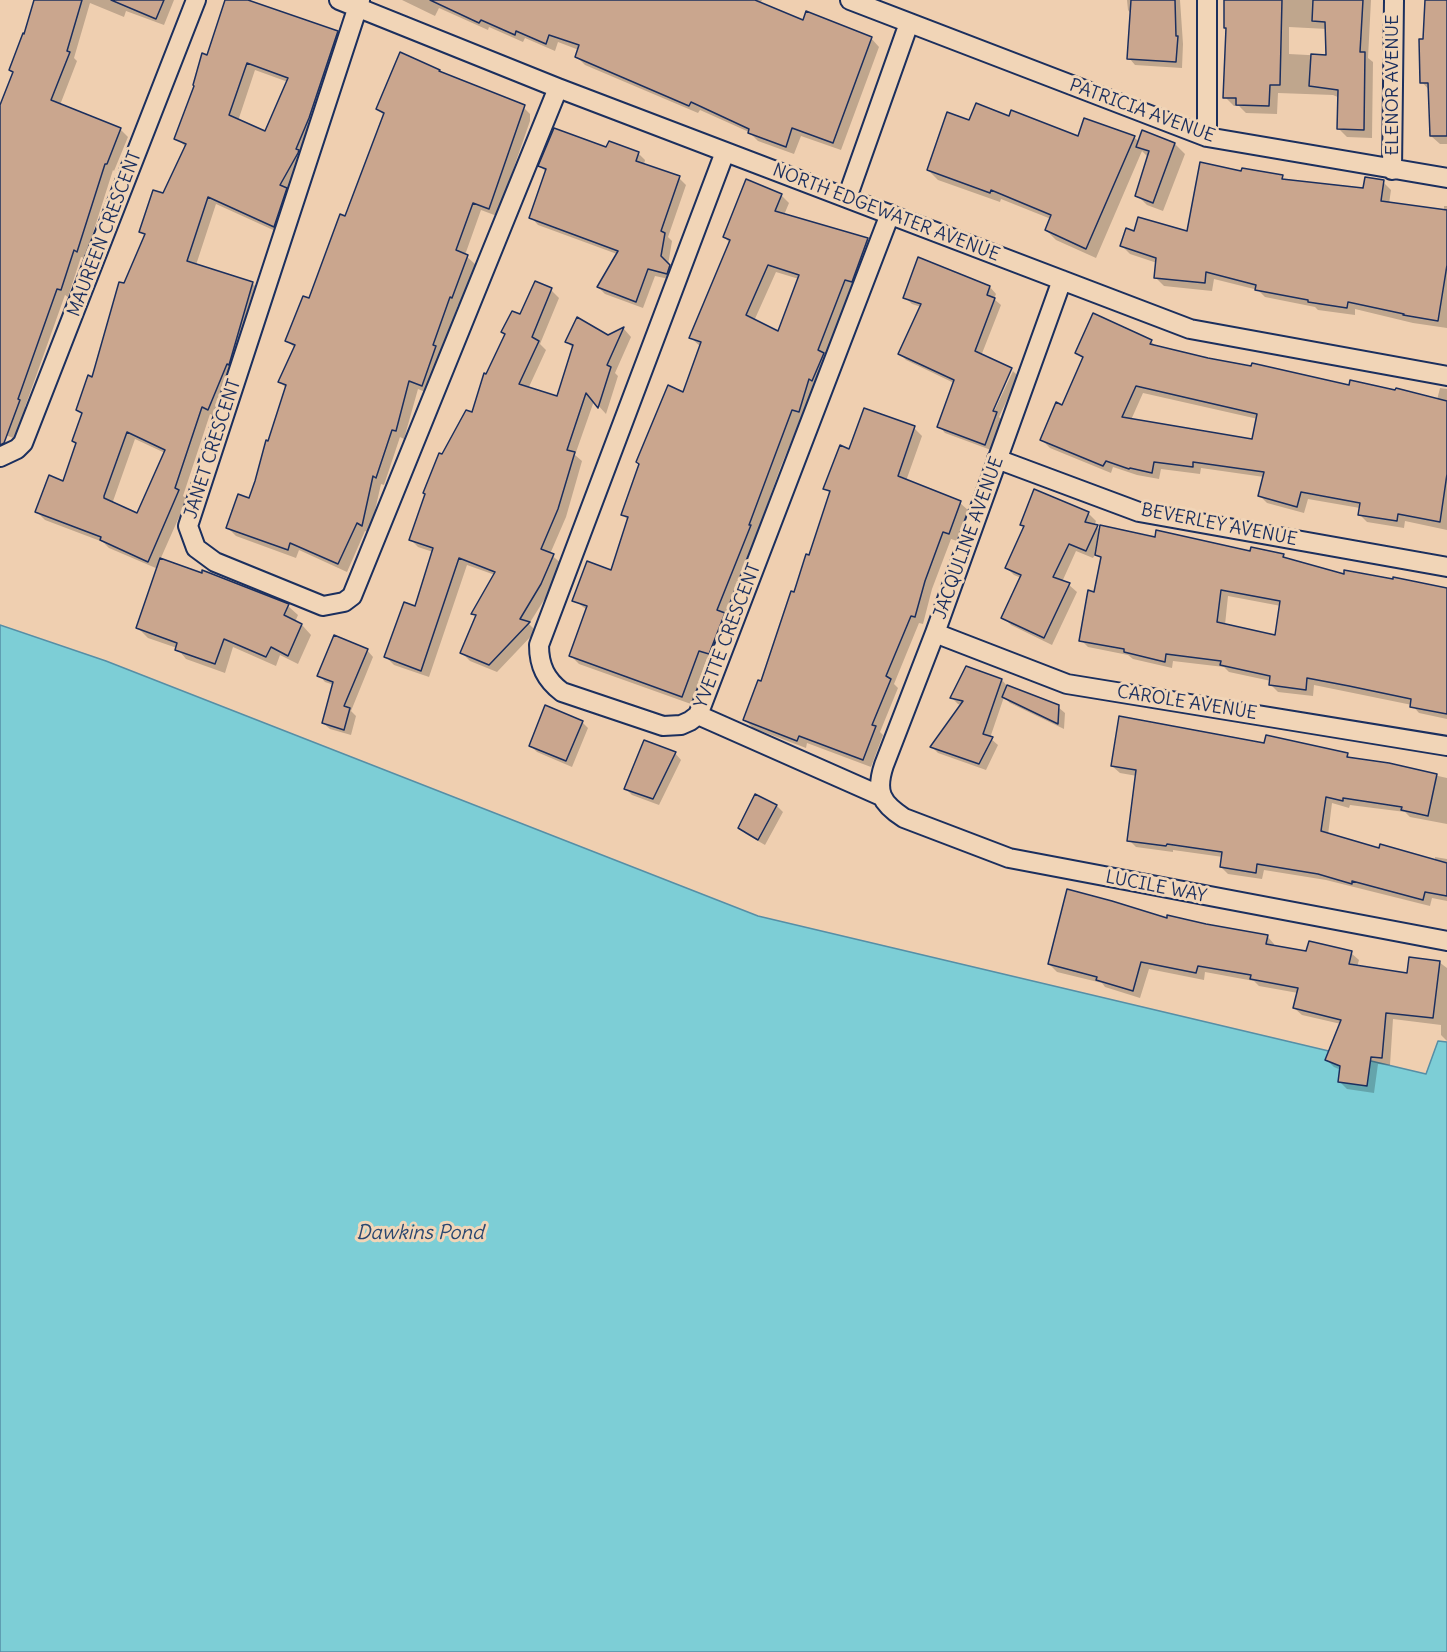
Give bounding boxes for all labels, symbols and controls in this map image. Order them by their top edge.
street label: ELENOR AVENUE [1382,14,1404,156]
street label: PATRICIA AVENUE [1066,75,1218,147]
street label: MAUREEN CRESCENT [63,148,147,320]
street label: NORTH EDGEWATER AVENUE [769,160,1003,266]
street label: JANET CRESCENT [180,377,246,521]
street label: JACQULINE AVENUE [930,454,1008,622]
street label: BEVERLEY AVENUE [1139,499,1299,551]
street label: YVETTE CRESCENT [690,561,766,711]
street label: CAROLE AVENUE [1115,681,1259,725]
street label: LUCILE WAY [1104,867,1208,907]
water label: Dawkins Pond [356,1221,484,1245]

